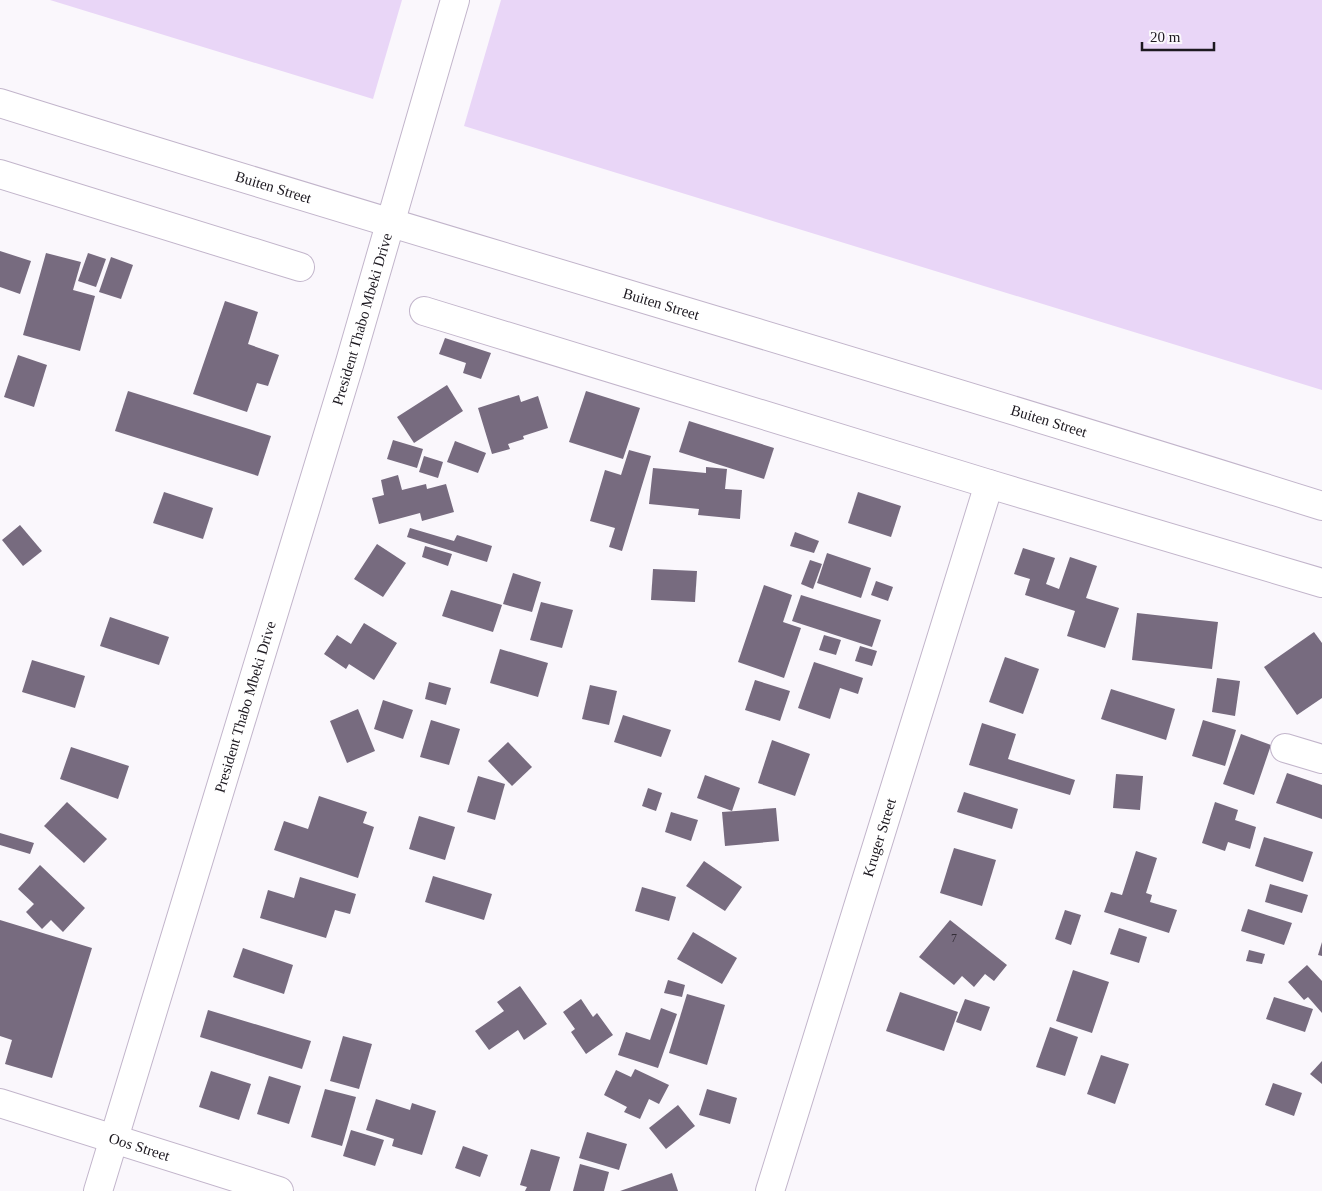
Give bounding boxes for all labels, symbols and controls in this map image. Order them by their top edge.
scale bar [1142,20,1214,52]
text: 20 m [1150,29,1181,45]
street label: Buiten Street [233,168,314,207]
street label: President Thabo Mbeki Drive [329,231,395,407]
street label: Buiten Street [621,285,702,323]
street label: Buiten Street [1009,402,1090,441]
street label: President Thabo Mbeki Drive [212,619,279,795]
street label: Kruger Street [860,796,899,879]
house number: 7 [951,931,957,945]
street label: Oos Street [107,1130,172,1164]

